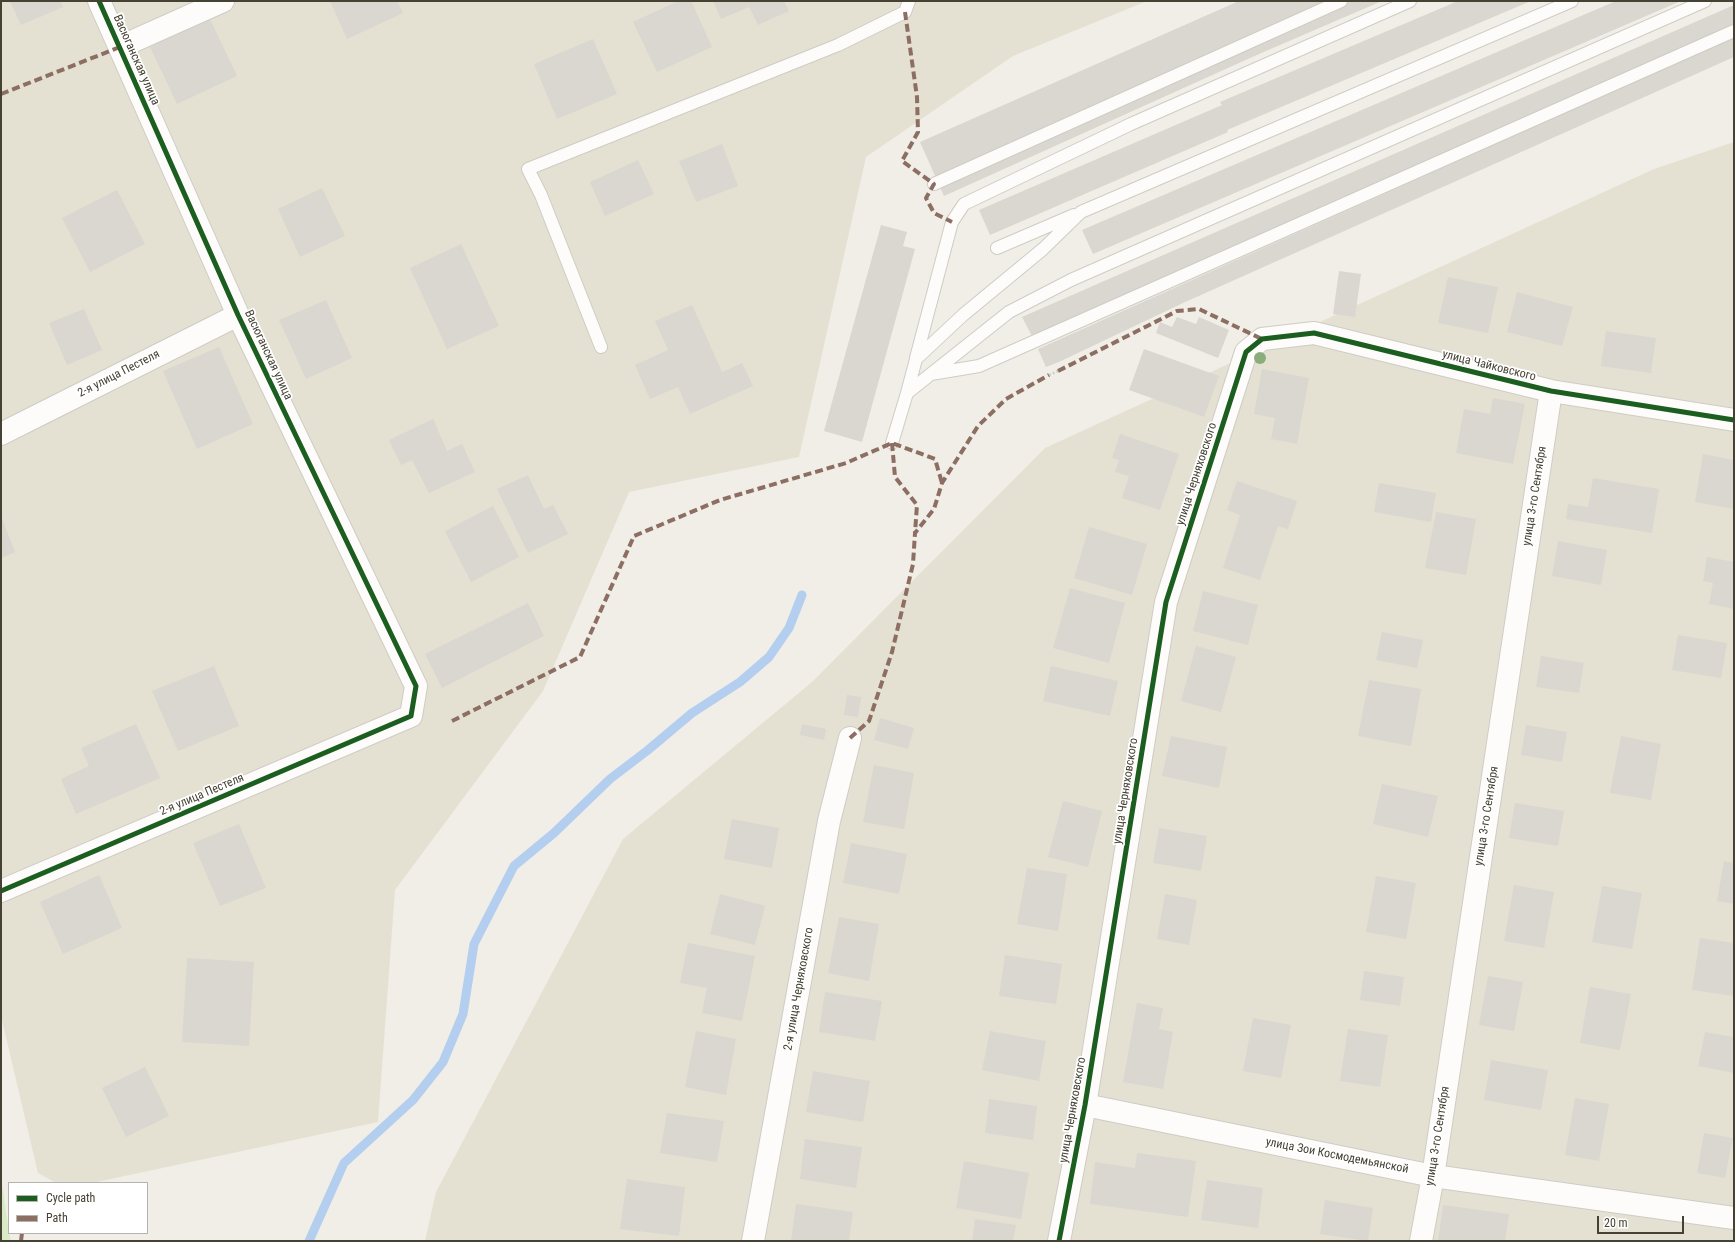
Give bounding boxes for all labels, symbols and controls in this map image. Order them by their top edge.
street label: Васюганская улица [110,13,162,107]
street label: Васюганская улица [241,308,295,402]
street label: 2-я улица Пестеля [76,347,162,401]
street label: улица Чайковского [1441,347,1537,385]
street label: улица Черняховского [1174,421,1220,527]
street label: улица 3-го Сентября [1520,445,1550,547]
street label: улица Черняховского [1111,737,1141,845]
street label: улица 3-го Сентября [1472,765,1502,867]
street label: 2-я улица Пестеля [158,771,246,819]
street label: 2-я улица Черняховского [781,926,817,1052]
street label: улица Черняховского [1057,1056,1089,1164]
street label: улица 3-го Сентября [1423,1085,1453,1187]
street label: улица Зои Космодемьянской [1264,1135,1410,1177]
legend [8,1182,148,1234]
text: Cycle path [46,1191,95,1205]
scale bar [1599,1208,1686,1234]
text: Path [46,1211,68,1225]
text: 20 m [1604,1216,1628,1230]

